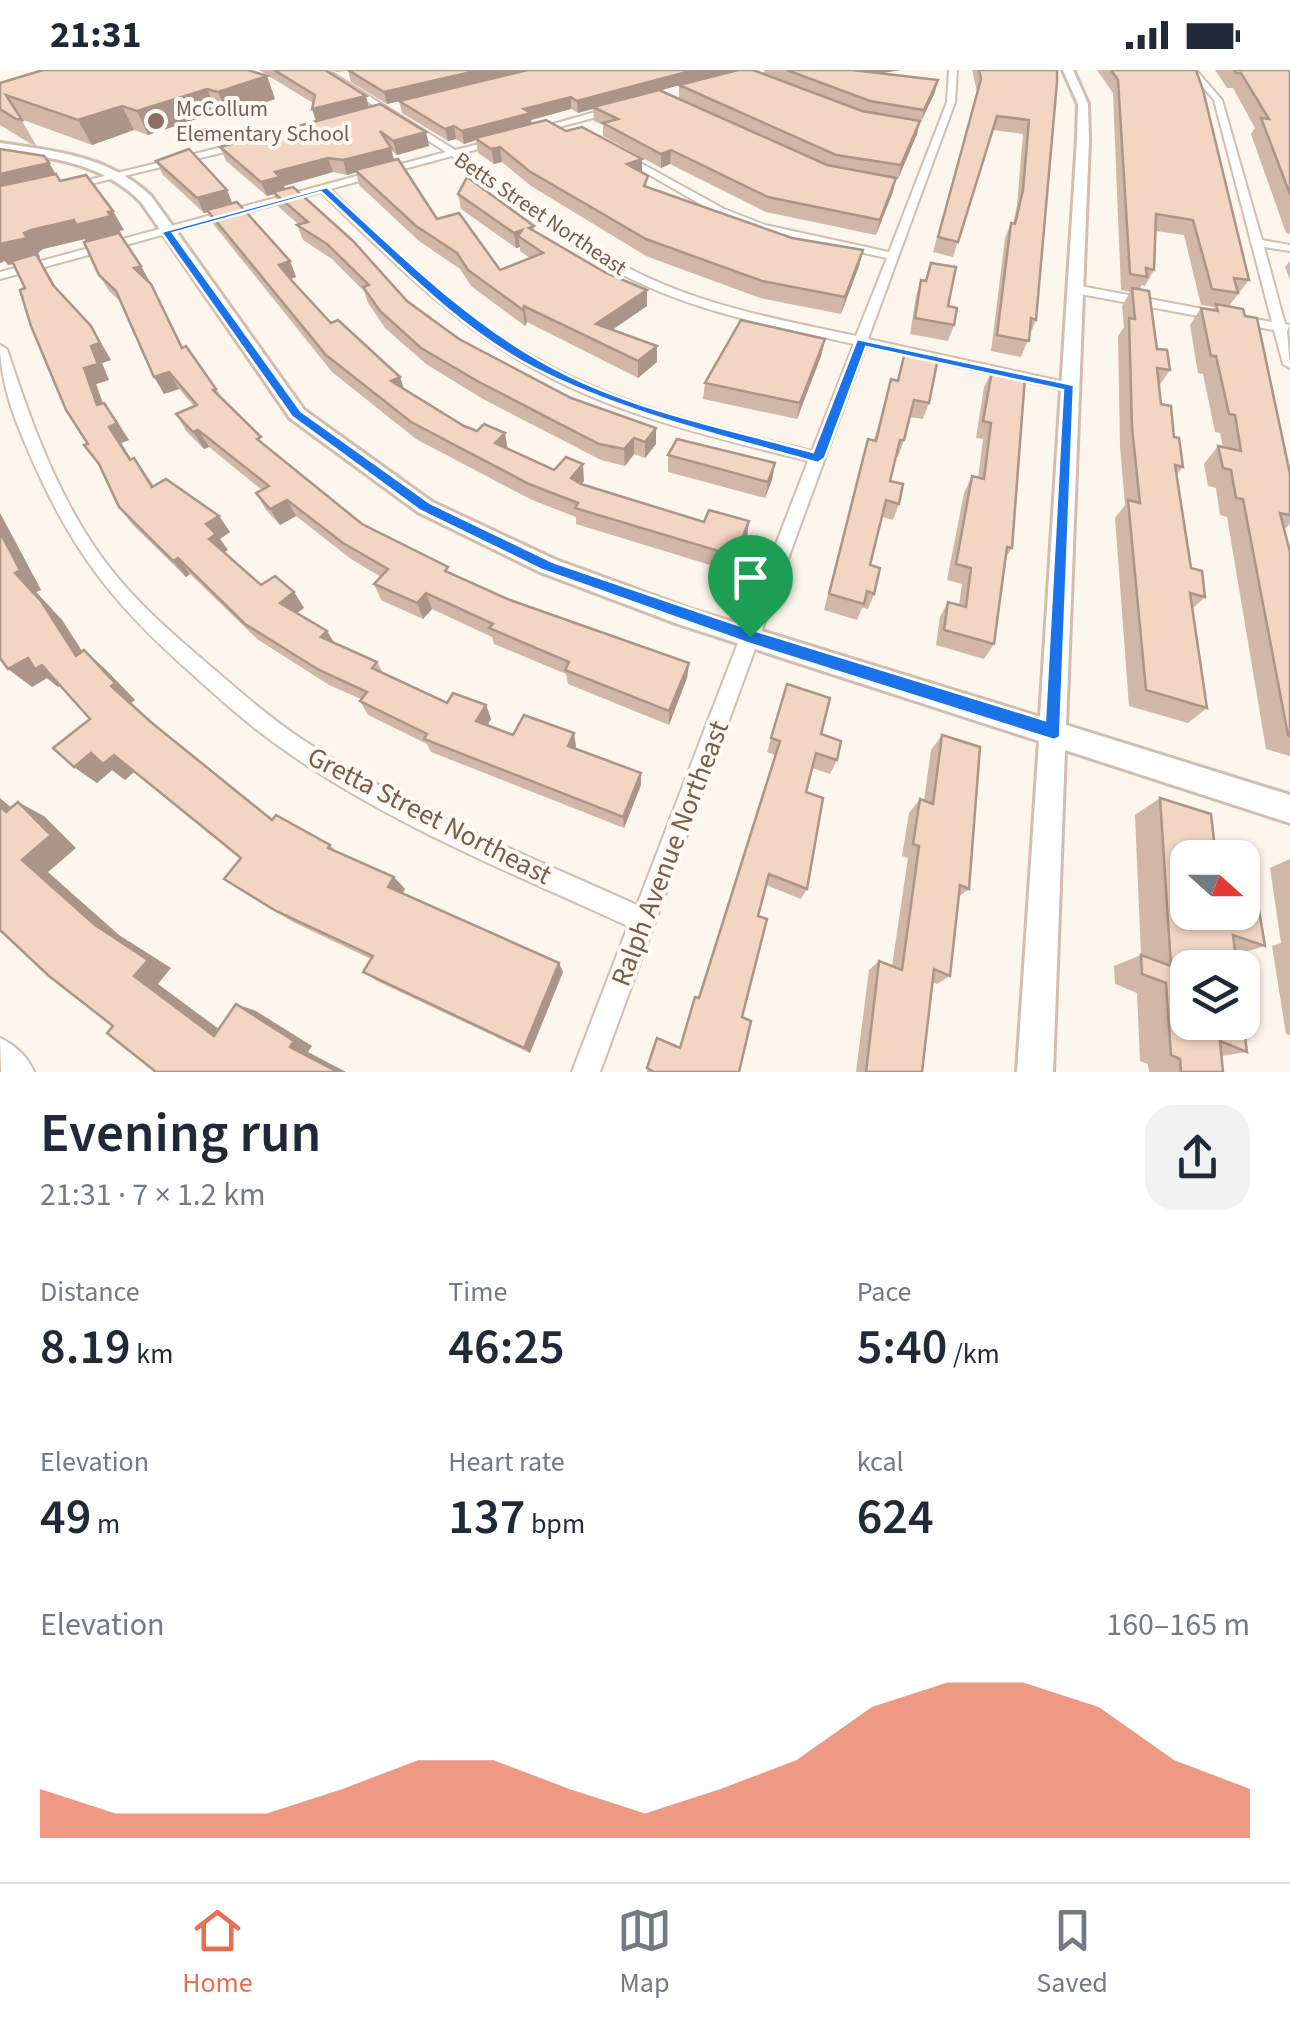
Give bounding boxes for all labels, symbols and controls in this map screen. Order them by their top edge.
text: 21:31 [50,8,142,62]
place label: McCollum Elementary School [176,93,349,150]
marker: McCollum Elementary School [145,110,167,132]
street label: Betts Street Northeast [448,144,634,284]
pin [708,535,793,638]
icon: arrive [723,550,778,605]
street label: Ralph Avenue Northeast [601,714,739,992]
street label: Gretta Street Northeast [300,737,559,895]
north arrow [1170,840,1260,930]
map controls [1170,840,1260,1040]
button: layers [1170,950,1260,1040]
text: Evening run [40,1095,321,1173]
button: share [1145,1105,1250,1210]
text: 21:31 · 7 × 1.2 km [40,1172,266,1218]
text: Distance [40,1272,140,1312]
text: Time [448,1272,507,1312]
text: Pace [857,1272,912,1312]
text: 8.19 [40,1312,131,1383]
text: 46:25 [448,1312,565,1383]
text: 5:40 [857,1312,947,1383]
text: km [131,1334,173,1374]
text: /km [947,1334,1000,1374]
text: Elevation [40,1442,149,1482]
text: Heart rate [448,1442,565,1482]
text: kcal [857,1442,904,1482]
text: 49 [40,1482,91,1553]
text: 137 [448,1482,525,1553]
text: 624 [857,1482,934,1553]
text: m [91,1504,120,1544]
text: bpm [525,1504,585,1544]
text: Elevation [40,1602,165,1648]
text: 160–165 m [1106,1602,1250,1648]
tab: Home [182,1903,253,2003]
tab: Map [617,1903,672,2003]
tab: Saved [1036,1903,1108,2003]

